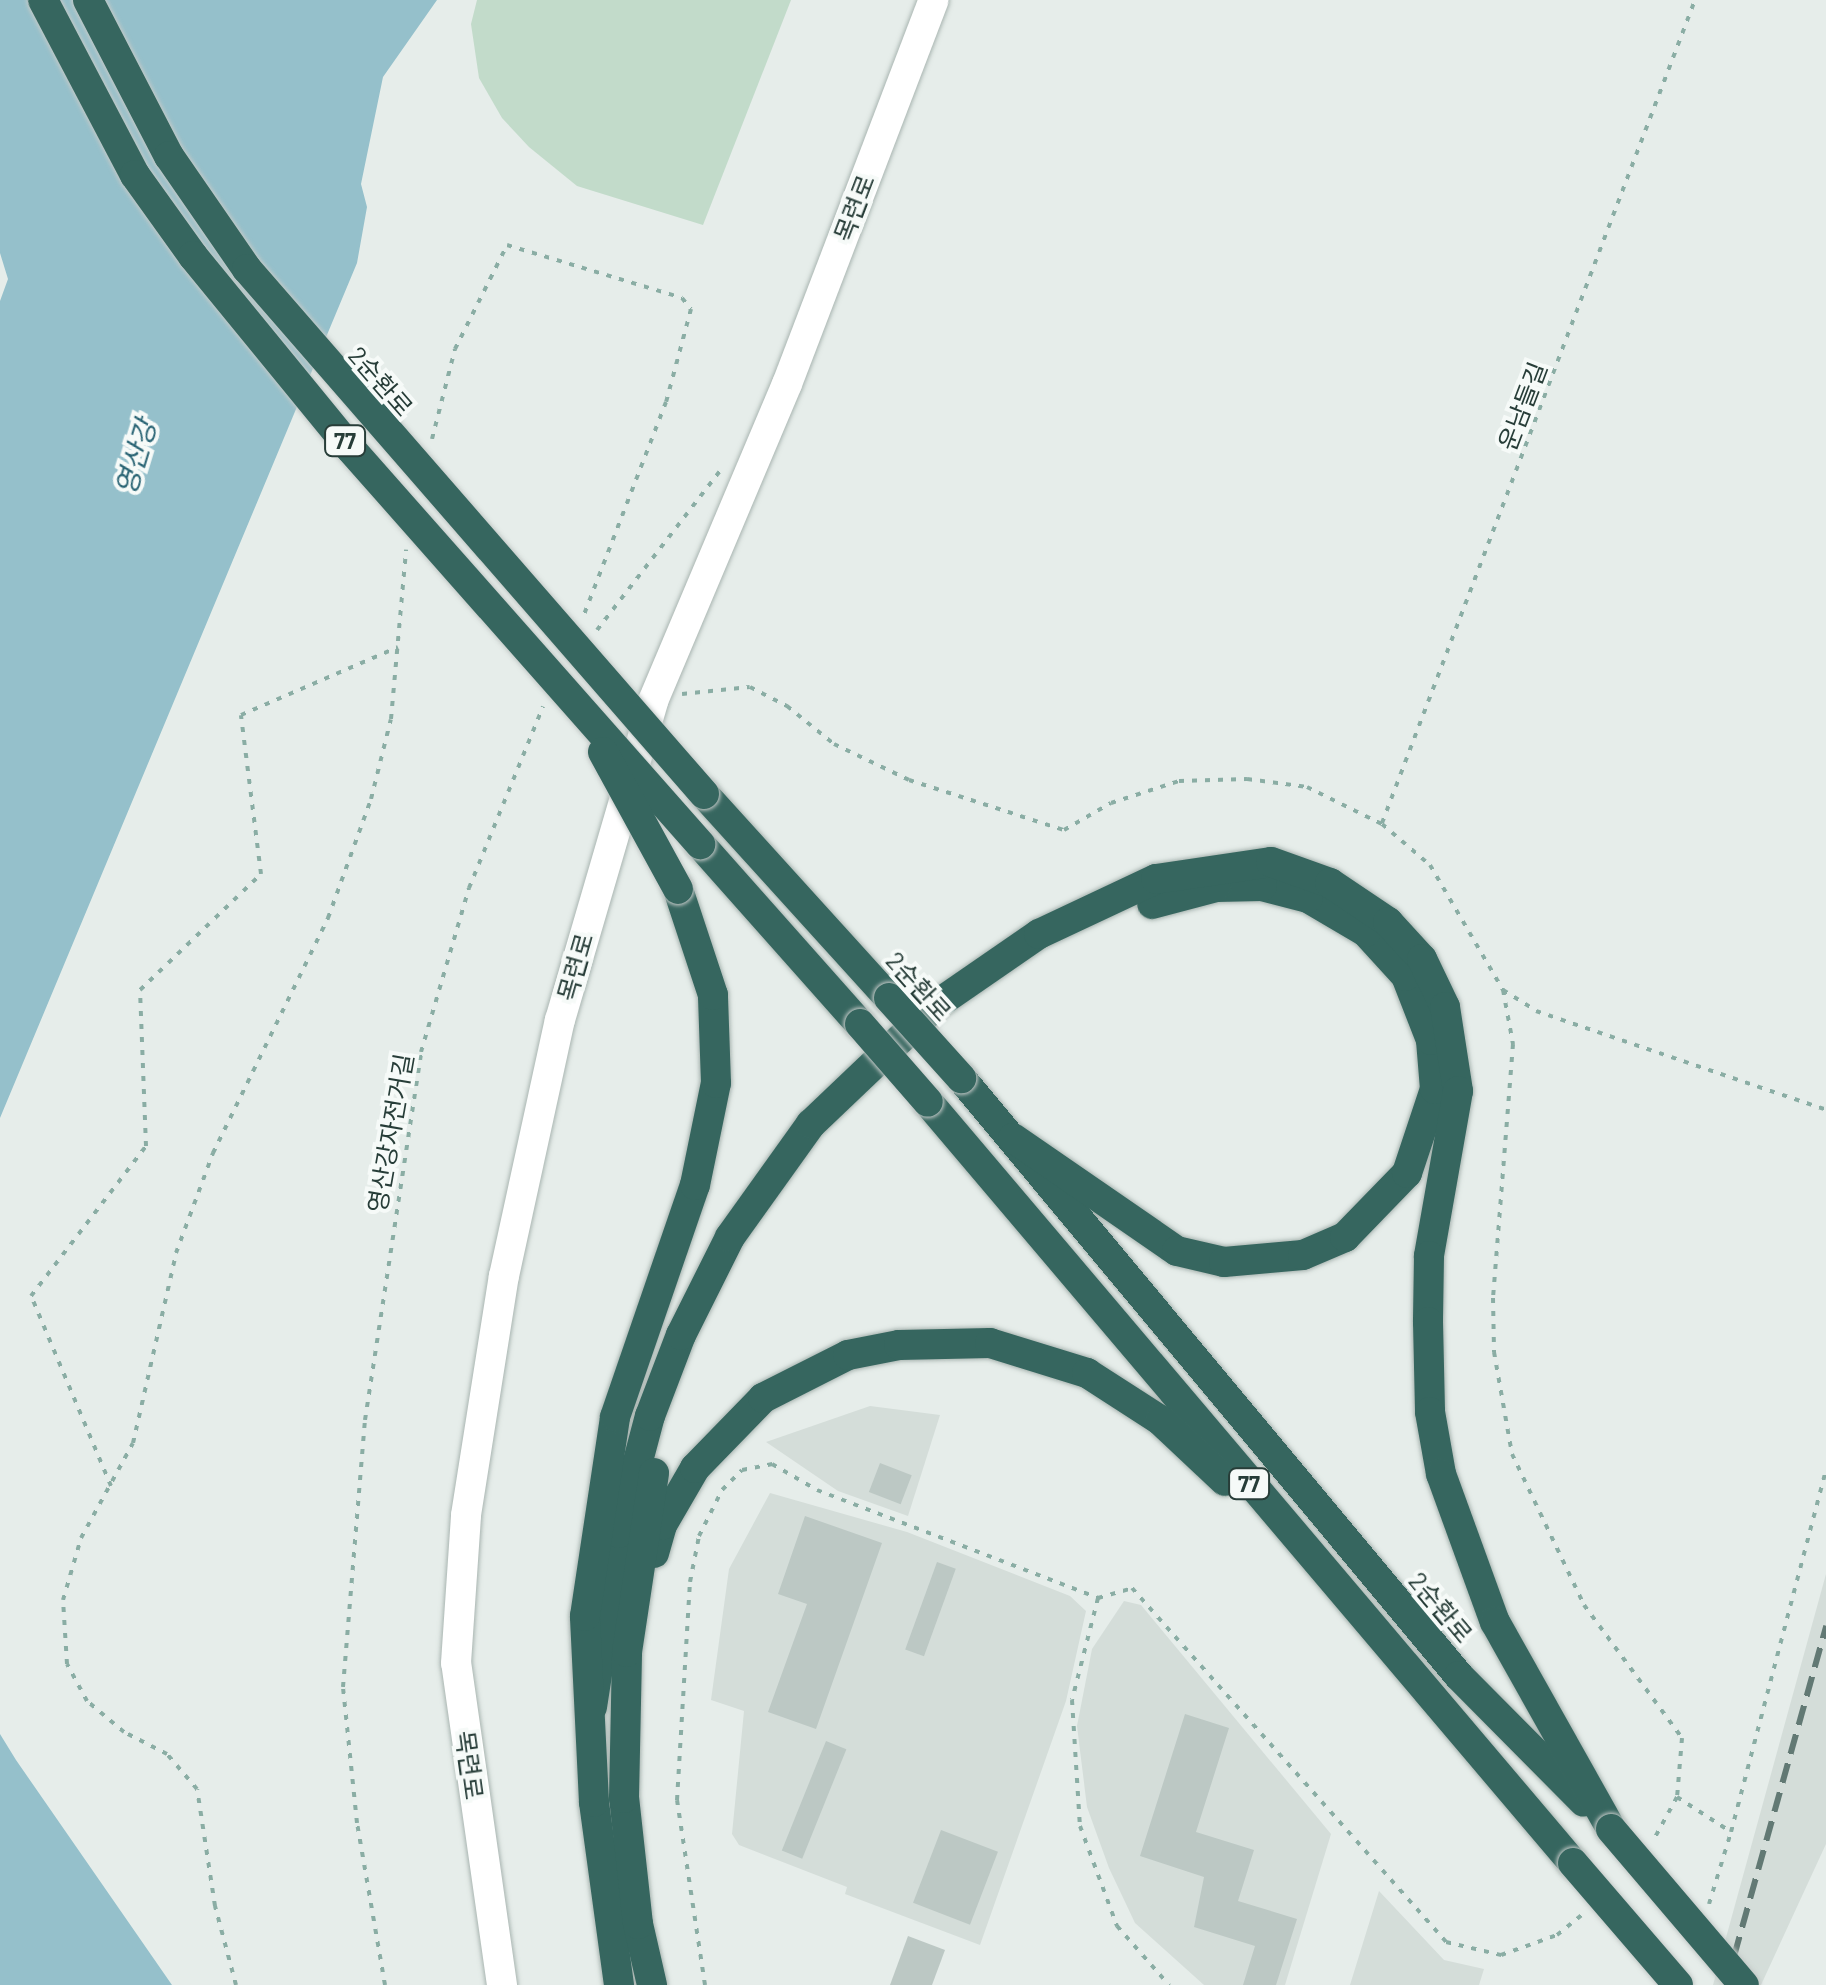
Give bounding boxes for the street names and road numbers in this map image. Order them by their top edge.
street label: 목련로 [828,170,880,246]
street label: 2순환로 [343,340,419,422]
street label: 운남들길 [1492,358,1552,454]
road number: 77 [322,424,368,458]
street label: 목련로 [551,930,599,1004]
street label: 2순환로 [880,945,958,1027]
street label: 영산강자전거길 [361,1051,419,1215]
road number: 77 [1226,1467,1272,1501]
street label: 2순환로 [1403,1566,1479,1648]
street label: 목련로 [450,1729,490,1801]

